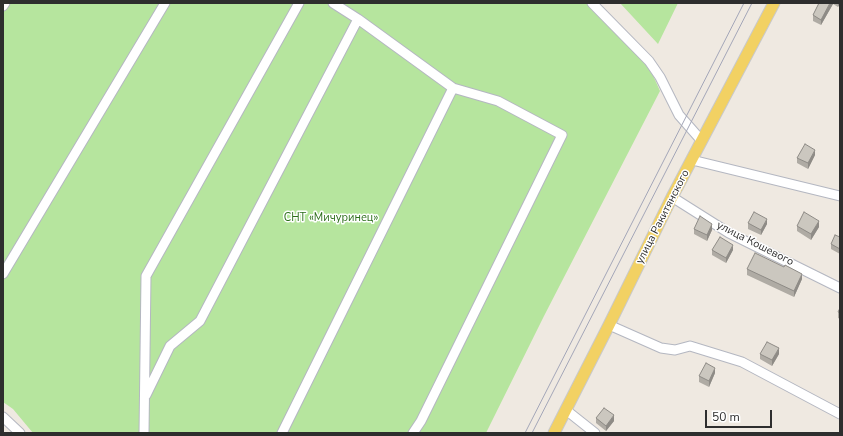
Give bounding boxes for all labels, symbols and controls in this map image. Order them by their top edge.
street label: улица Ракитянского [634,168,692,266]
park label: СНТ «Мичуринец» [284,211,378,225]
street label: улица Кошевого [714,219,796,269]
scale bar [707,402,774,428]
text: 50 m [712,409,740,425]

